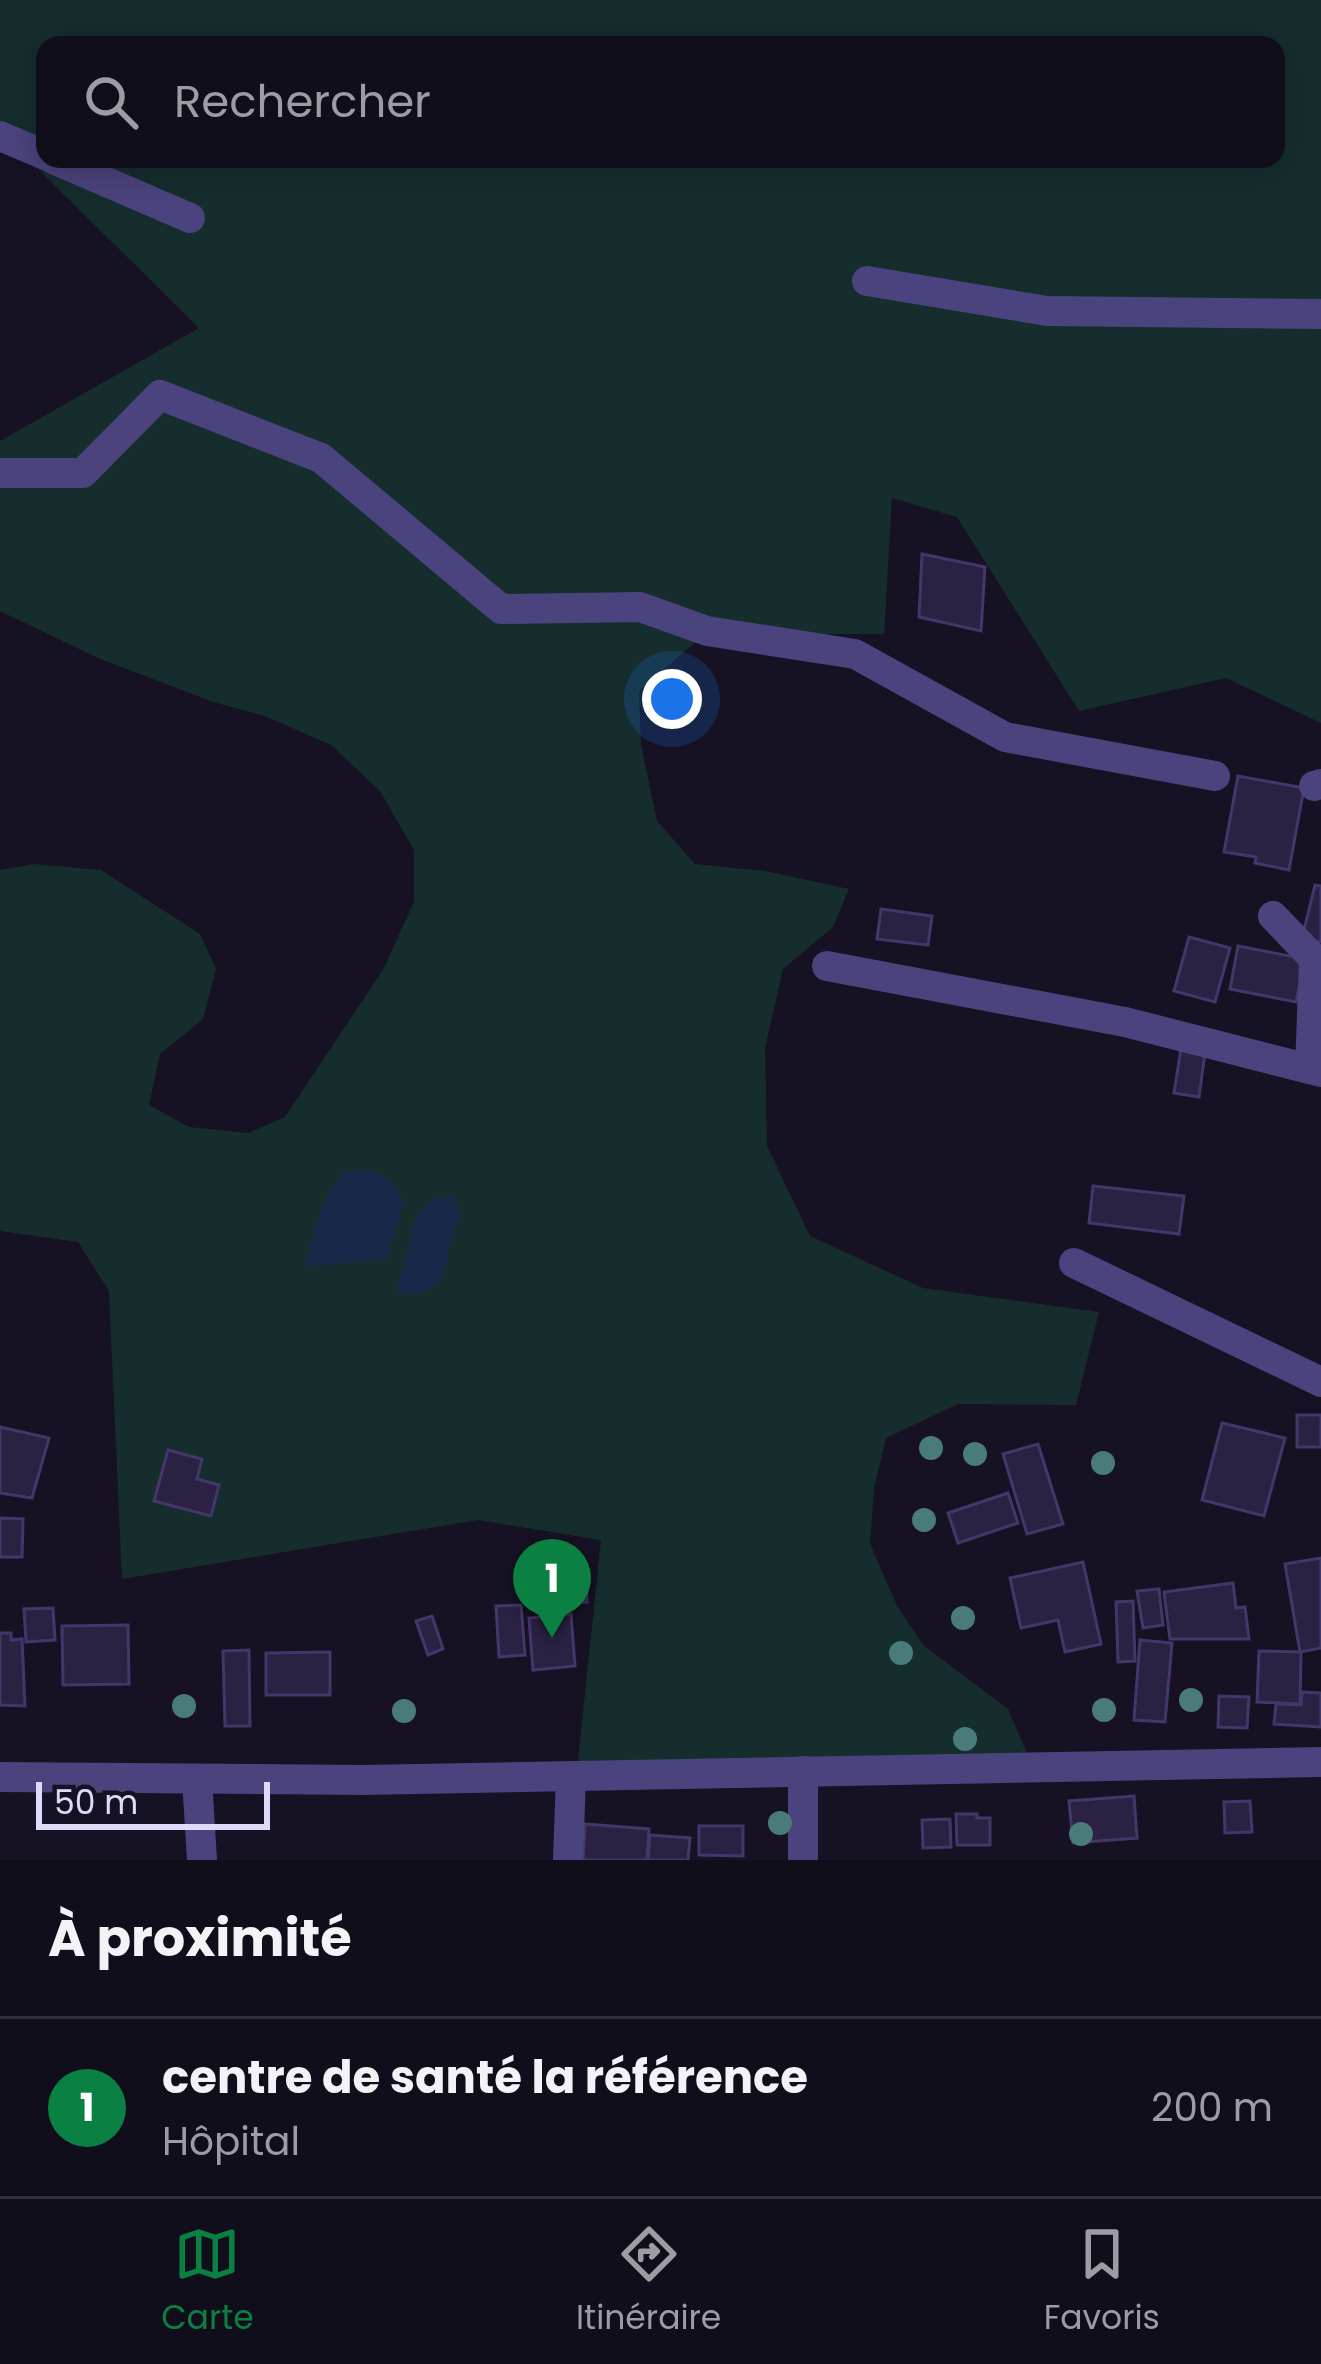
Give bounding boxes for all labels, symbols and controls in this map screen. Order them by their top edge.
search box [36,36,1285,168]
icon: search [78,69,144,135]
text: Rechercher [174,70,431,133]
your location [642,669,702,729]
pin: 1 [513,1539,591,1638]
scale bar [36,1776,270,1829]
text: 50 m [54,1779,138,1826]
text: À proximité [48,1902,352,1974]
text: centre de santé la référence [162,2046,808,2109]
text: 1 [80,2080,94,2135]
text: 200 m [1151,2080,1273,2135]
text: Hôpital [162,2114,300,2169]
tab: Carte [161,2221,254,2343]
tab: Itinéraire [576,2221,721,2343]
tab: Favoris [1044,2221,1160,2343]

